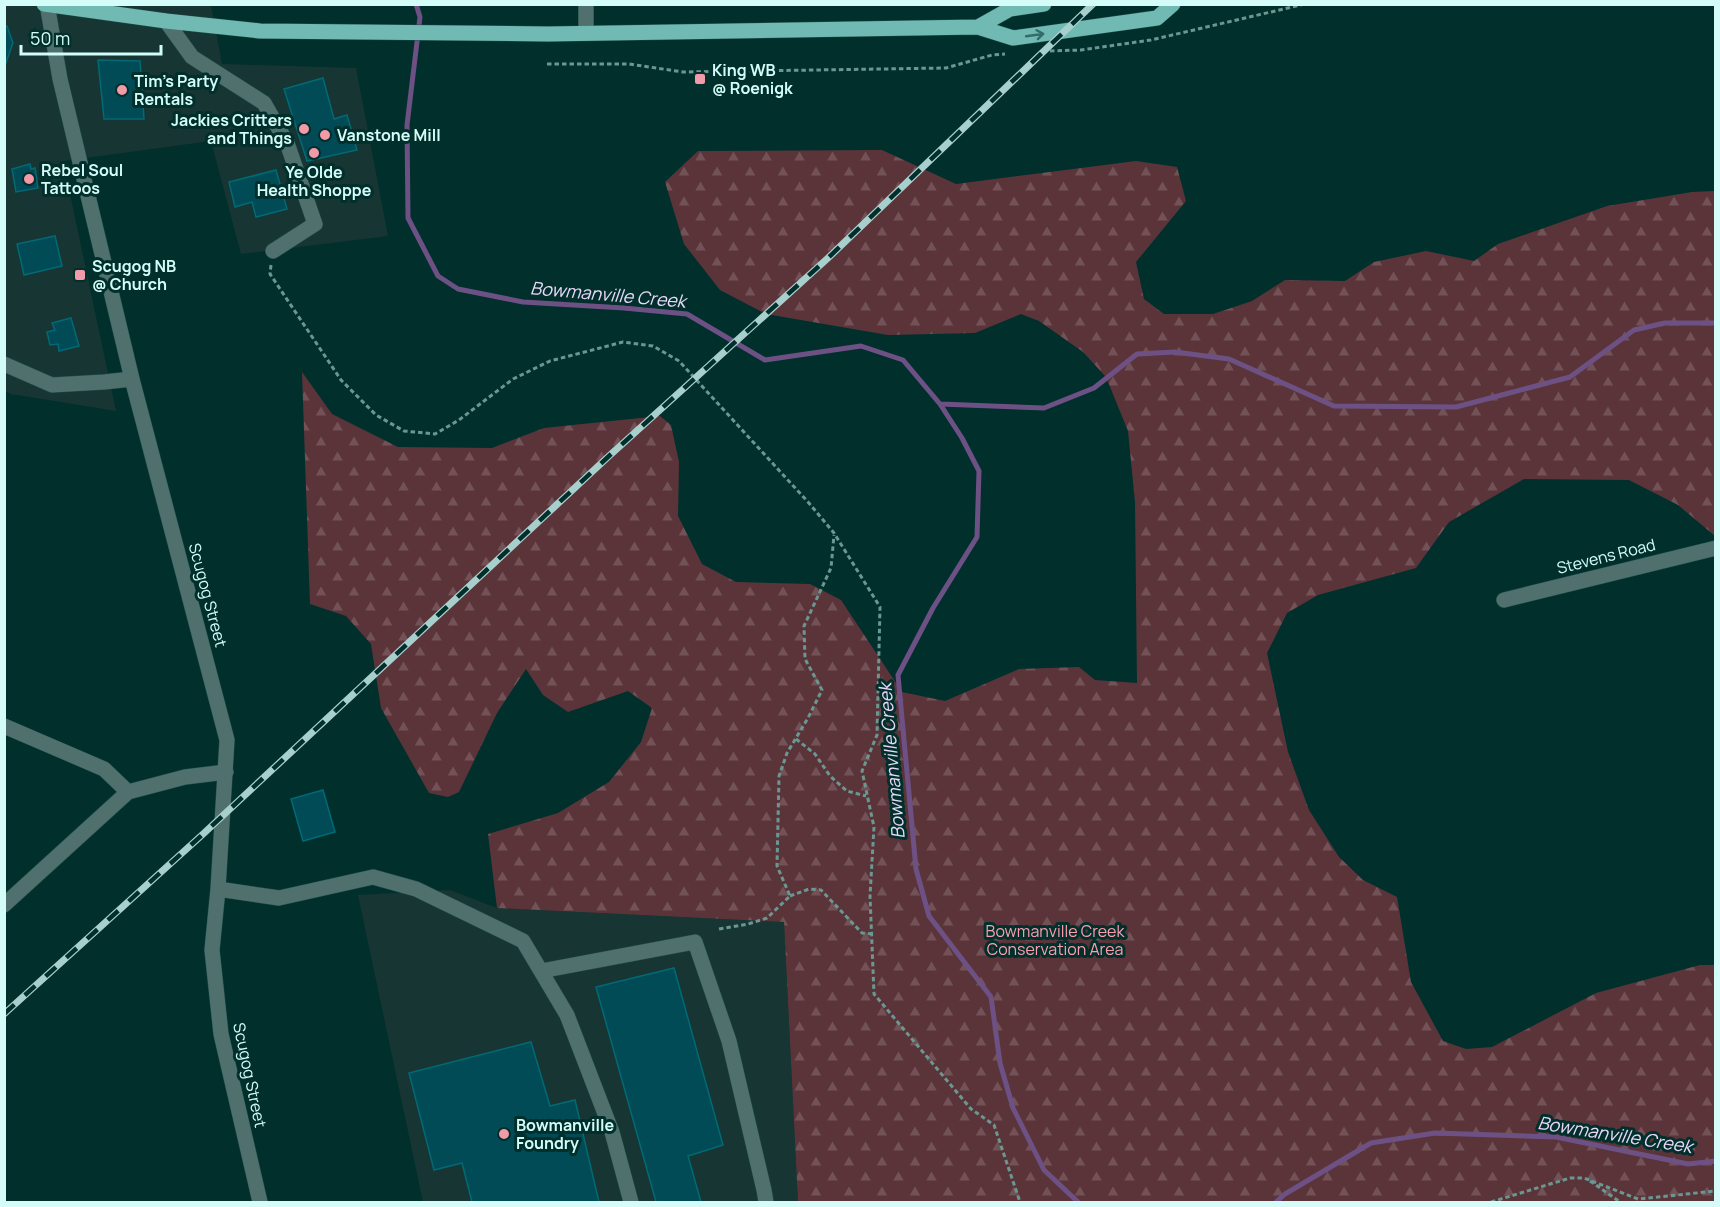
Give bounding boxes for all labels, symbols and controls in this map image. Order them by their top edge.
scale bar [21,18,160,56]
text: 50 m [30,26,70,50]
one-way arrow [1024,29,1044,40]
place label: King WB @ Roenigk [712,59,793,99]
place label: Tim's Party Rentals [134,70,218,110]
marker: King WB @ Roenigk [693,72,707,86]
marker: Tim's Party Rentals [115,83,129,97]
place label: Jackies Critters and Things [171,109,292,149]
marker: Jackies Critters and Things [297,122,311,136]
place label: Vanstone Mill [337,124,441,146]
marker: Vanstone Mill [318,128,332,142]
marker: Ye Olde Health Shoppe [307,146,321,160]
place label: Rebel Soul Tattoos [41,159,123,199]
place label: Ye Olde Health Shoppe [257,161,372,201]
marker: Rebel Soul Tattoos [22,172,36,186]
place label: Scugog NB @ Church [92,255,176,295]
marker: Scugog NB @ Church [73,268,87,282]
water label: Bowmanville Creek [529,275,690,313]
street label: Stevens Road [1554,533,1658,579]
street label: Scugog Street [184,541,232,649]
water label: Bowmanville Creek [872,679,910,840]
park label: Bowmanville Creek Conservation Area [986,920,1125,960]
street label: Scugog Street [228,1020,272,1130]
water label: Bowmanville Creek [1536,1110,1697,1159]
place label: Bowmanville Foundry [516,1114,614,1154]
marker: Bowmanville Foundry [497,1127,511,1141]

